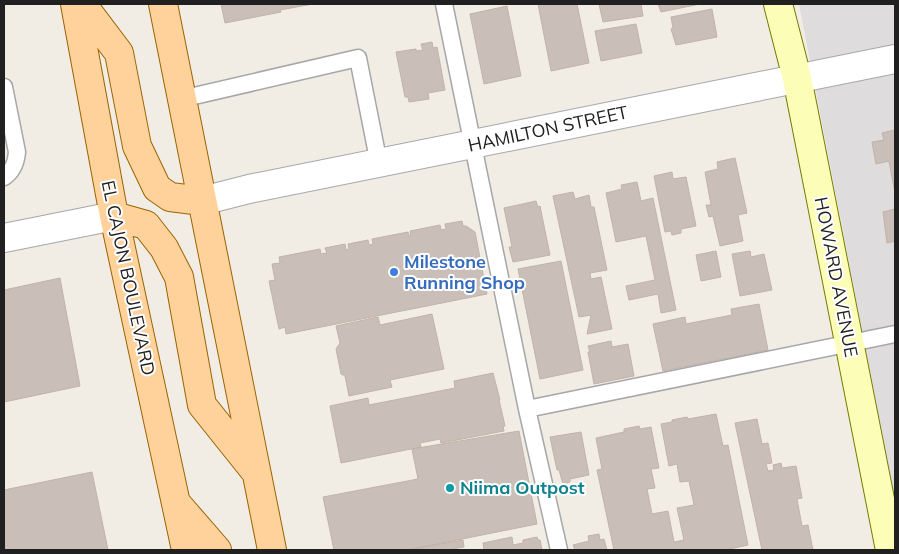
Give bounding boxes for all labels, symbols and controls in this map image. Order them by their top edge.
street label: HAMILTON STREET [466,100,630,157]
street label: EL CAJON BOULEVARD [97,178,160,378]
street label: HOWARD AVENUE [810,195,863,359]
place label: Milestone Running Shop [404,250,525,294]
marker: Milestone Running Shop [388,266,400,278]
place label: Niima Outpost [460,476,585,499]
marker: Niima Outpost [444,482,456,494]

